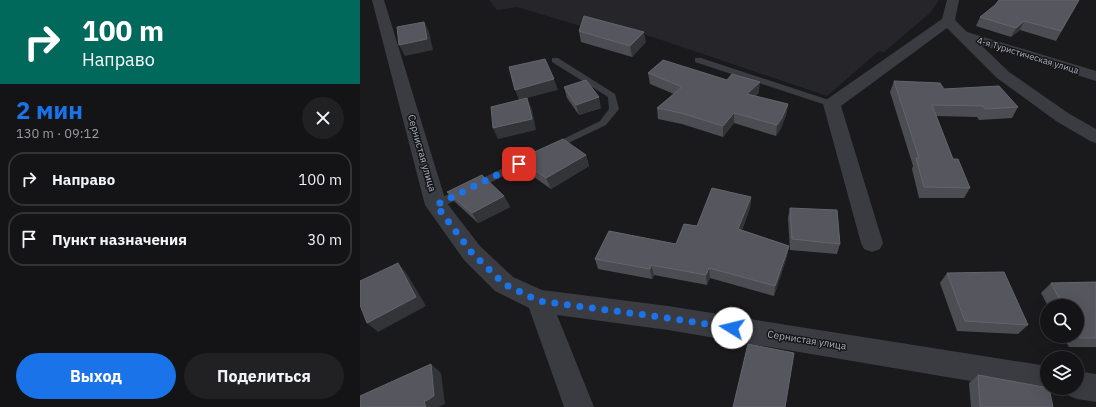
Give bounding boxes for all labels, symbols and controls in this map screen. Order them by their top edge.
text: 100 m [82,12,164,49]
icon: right [16,16,68,68]
street label: 4-я Туристическая улица [976,34,1080,76]
text: Направо [82,48,155,71]
text: 2 мин [16,94,83,126]
button: close [302,97,344,139]
street label: Сернистая улица [405,113,439,194]
text: 130 m · 09:12 [16,125,99,142]
pin [502,147,536,181]
icon: arrive [508,153,530,175]
icon: right [18,168,40,190]
text: Направо [52,170,115,189]
text: 100 m [298,170,342,189]
icon: arrive [18,228,40,250]
text: Пункт назначения [52,230,187,249]
text: 30 m [307,230,342,249]
map controls [1040,299,1084,395]
button: search [1040,299,1084,343]
position arrow [711,307,753,349]
street label: Сернистая улица [767,327,848,353]
button: layers [1040,351,1084,395]
button: Выход [16,353,176,399]
button: Поделиться [184,353,344,399]

